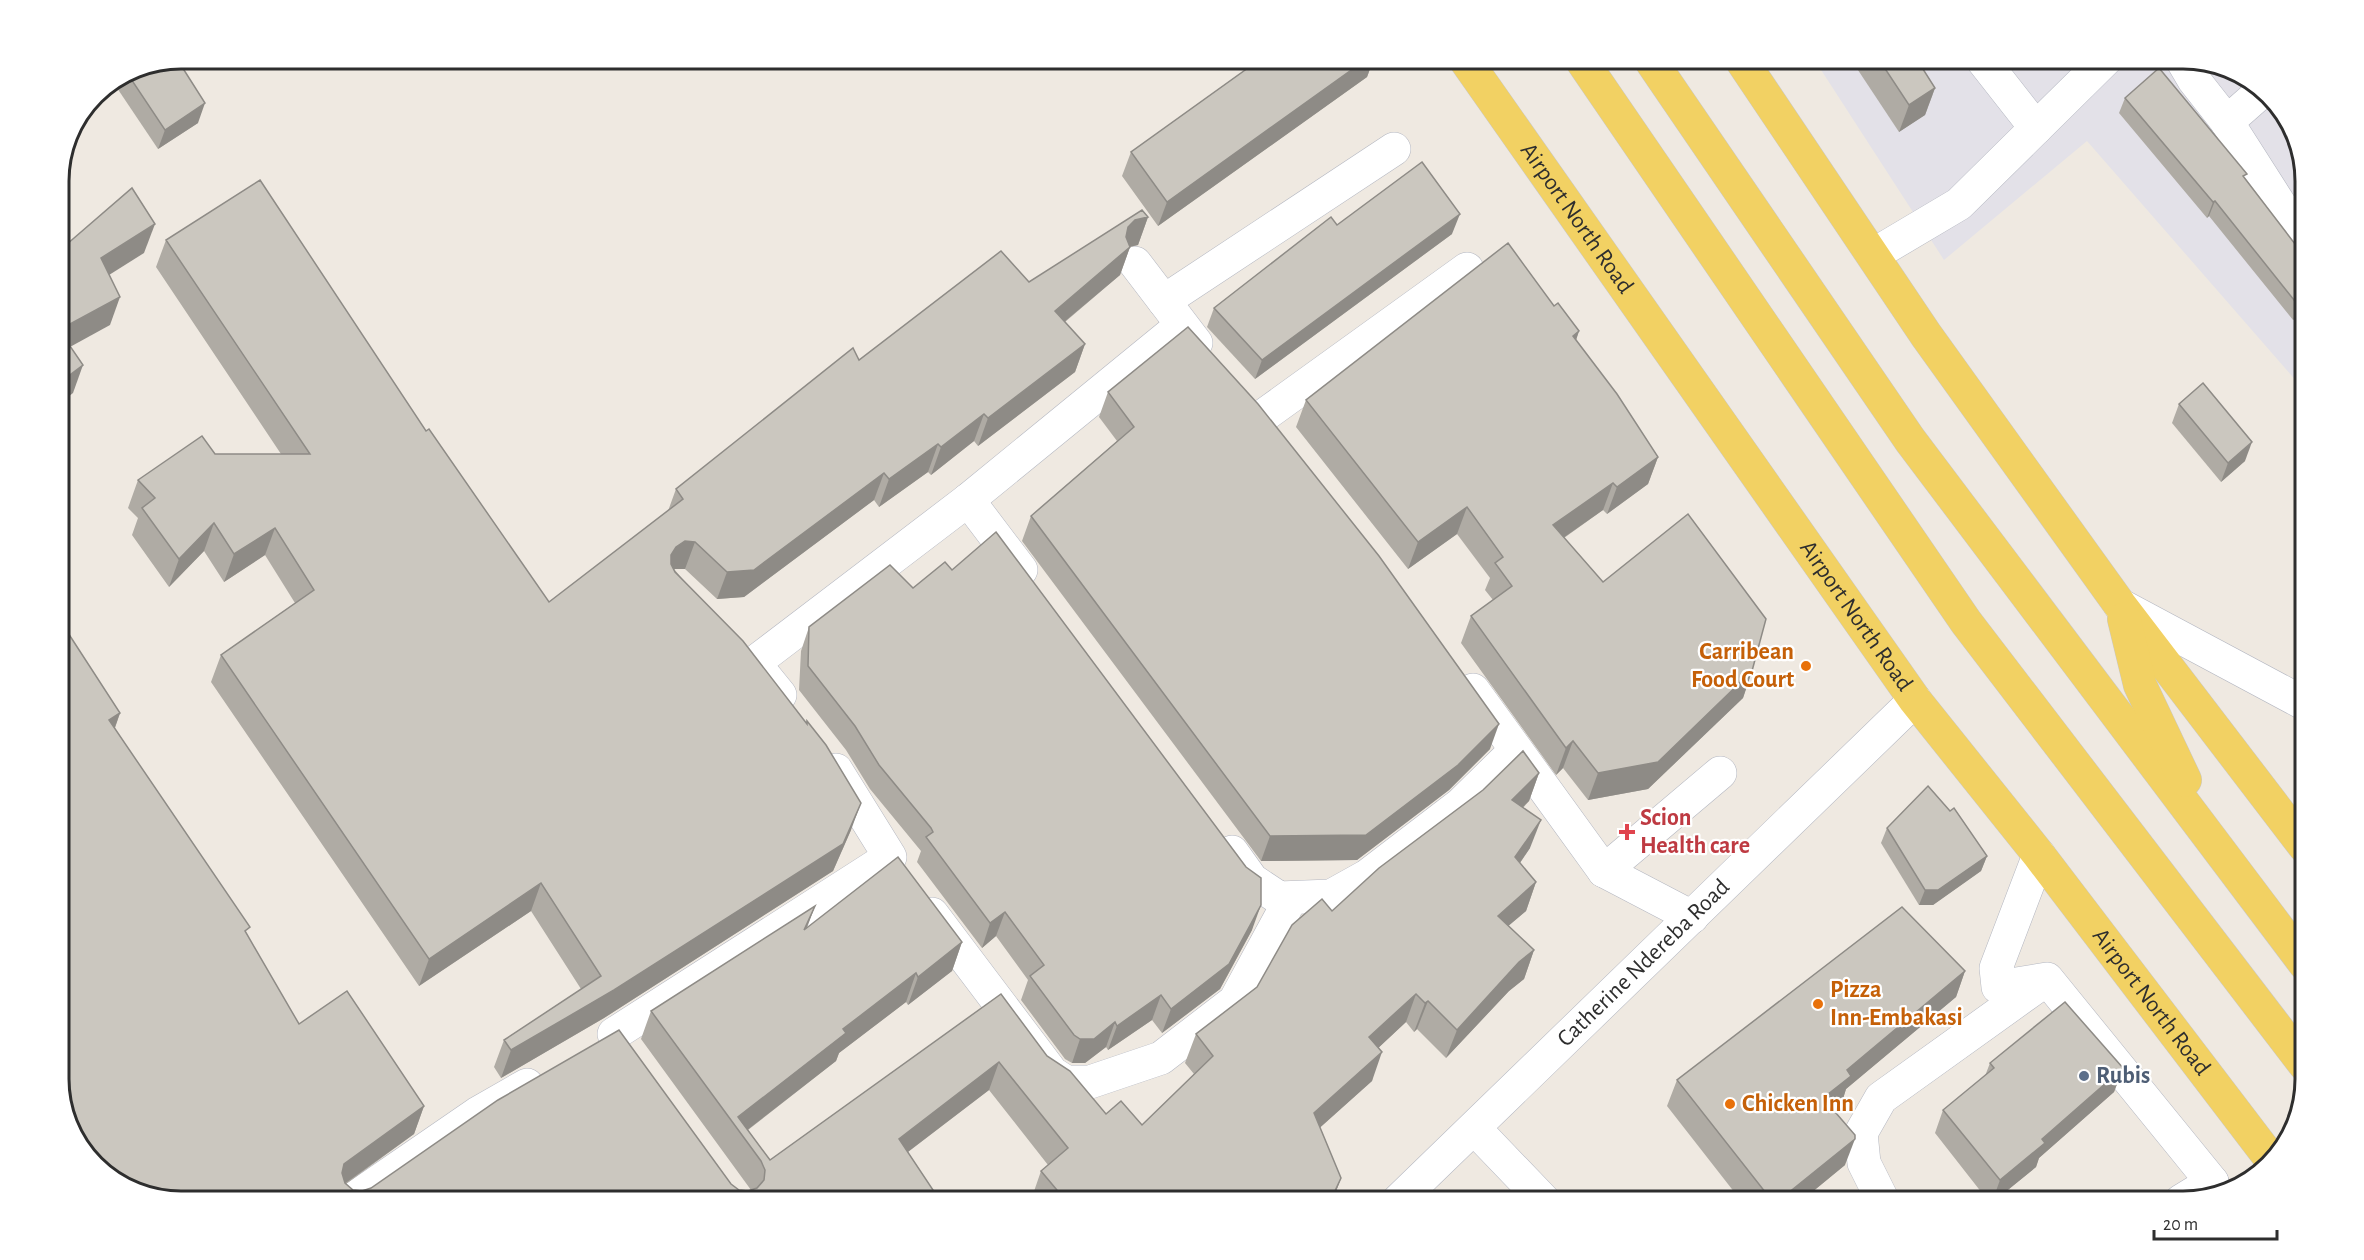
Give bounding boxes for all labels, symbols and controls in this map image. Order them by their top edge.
street label: Airport North Road [1516,139,1638,298]
street label: Airport North Road [1795,536,1917,696]
place label: Carribean Food Court [1691,640,1794,692]
marker: Carribean Food Court [1799,659,1813,673]
place label: Scion Health care [1640,806,1750,858]
marker: Scion Health care [1618,823,1636,841]
street label: Catherine Ndereba Road [1553,875,1734,1051]
street label: Airport North Road [2088,924,2215,1080]
place label: Pizza Inn-Embakasi [1830,978,1963,1030]
marker: Pizza Inn-Embakasi [1811,997,1825,1011]
place label: Rubis [2096,1064,2150,1088]
marker: Rubis [2077,1069,2091,1083]
place label: Chicken Inn [1742,1092,1854,1116]
marker: Chicken Inn [1723,1097,1737,1111]
scale bar [2154,1203,2277,1241]
text: 20 m [2163,1216,2198,1234]

